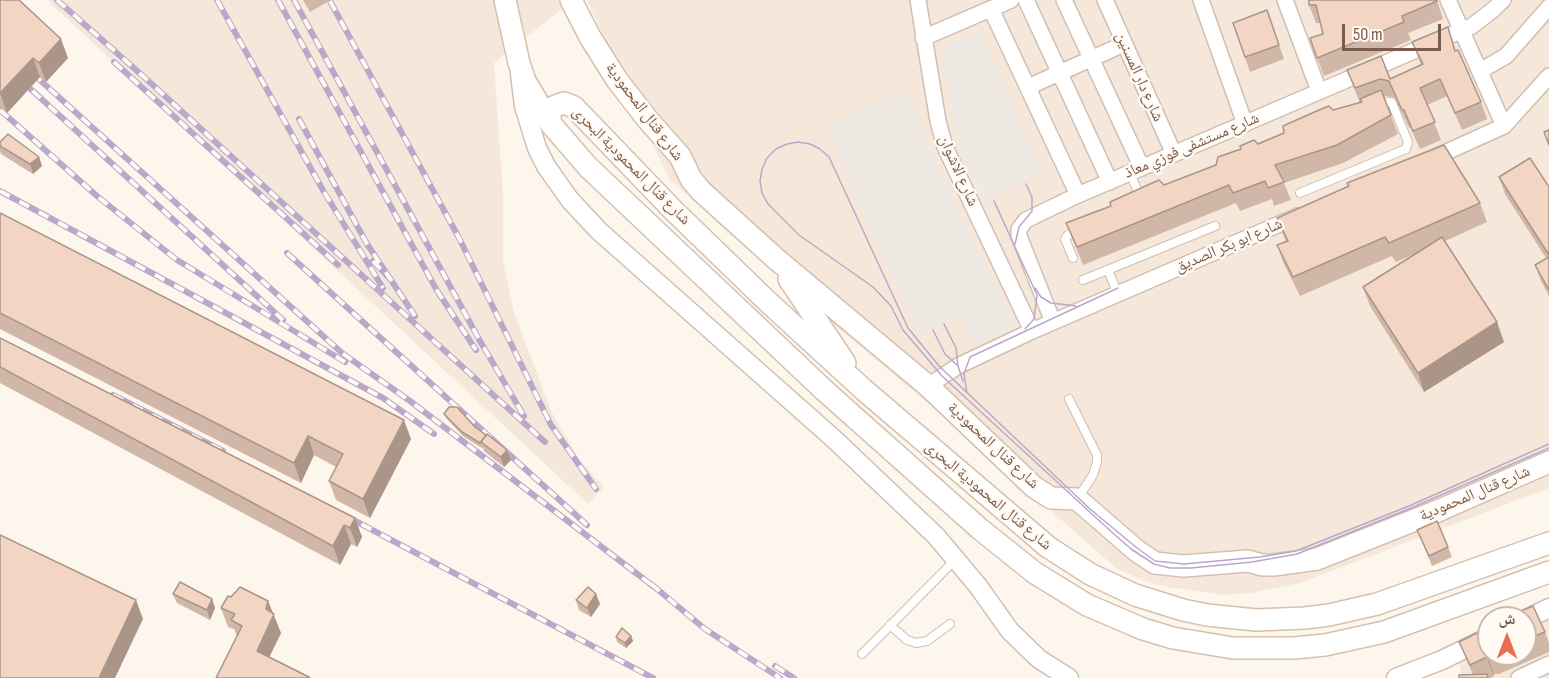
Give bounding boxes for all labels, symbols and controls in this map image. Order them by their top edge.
scale bar [1345,12,1444,50]
text: 50 m [1353,24,1383,45]
street label: شارع دار المسنين [1111,29,1167,125]
street label: شارع قنال المحمودية [601,59,687,165]
street label: شارع قنال المحمودية البحرى [568,103,694,229]
street label: شارع مستشفى فوزي معاذ [1122,109,1262,183]
street label: شارع الاشوان [934,132,982,210]
street label: شارع ابو بكر الصديق [1172,215,1286,277]
street label: شارع قنال المحمودية [943,399,1043,493]
street label: شارع قنال المحمودية البحرى [921,437,1055,555]
street label: شارع قنال المحمودية [1417,462,1533,526]
north arrow [1477,606,1537,666]
text: ش [1499,610,1515,629]

